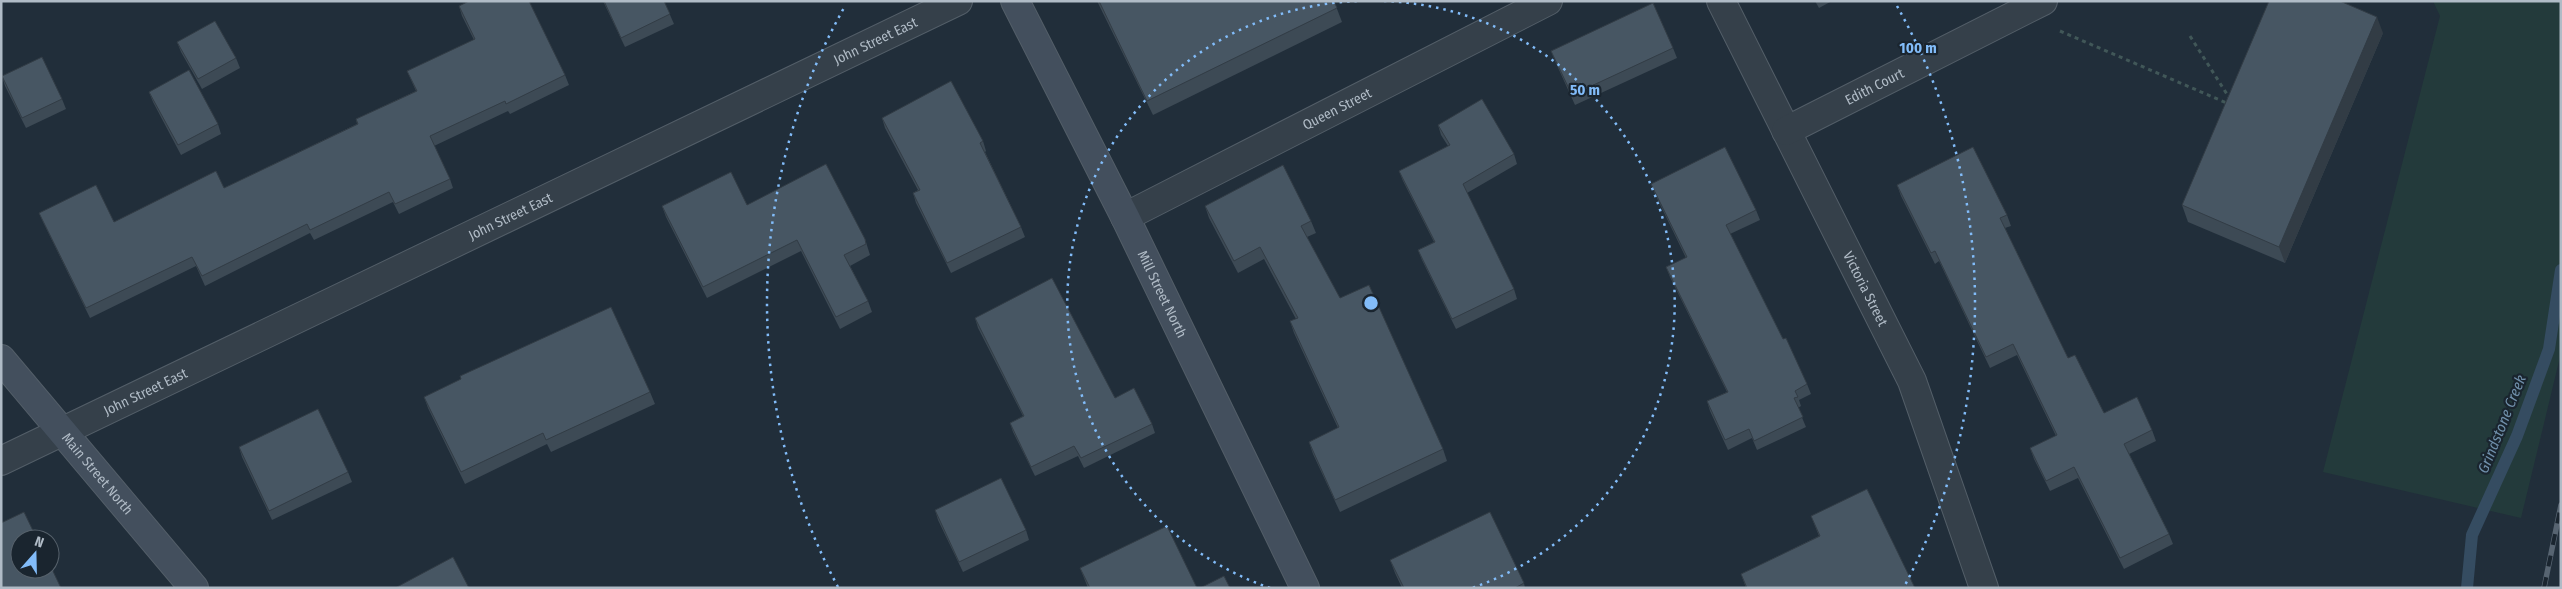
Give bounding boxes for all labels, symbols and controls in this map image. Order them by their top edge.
street label: John Street East [831,14,920,69]
text: 100 m [1899,39,1937,57]
street label: Edith Court [1842,65,1907,109]
text: 50 m [1570,81,1600,99]
street label: Queen Street [1300,84,1375,134]
street label: John Street East [466,189,555,244]
street label: Mill Street North [1134,248,1190,341]
street label: Victoria Street [1839,249,1891,330]
centre of rings [1362,294,1380,312]
street label: John Street East [101,365,190,419]
water label: Grindstone Creek [2474,372,2530,476]
street label: Main Street North [58,430,137,518]
north arrow [10,529,60,579]
text: N [32,533,46,552]

